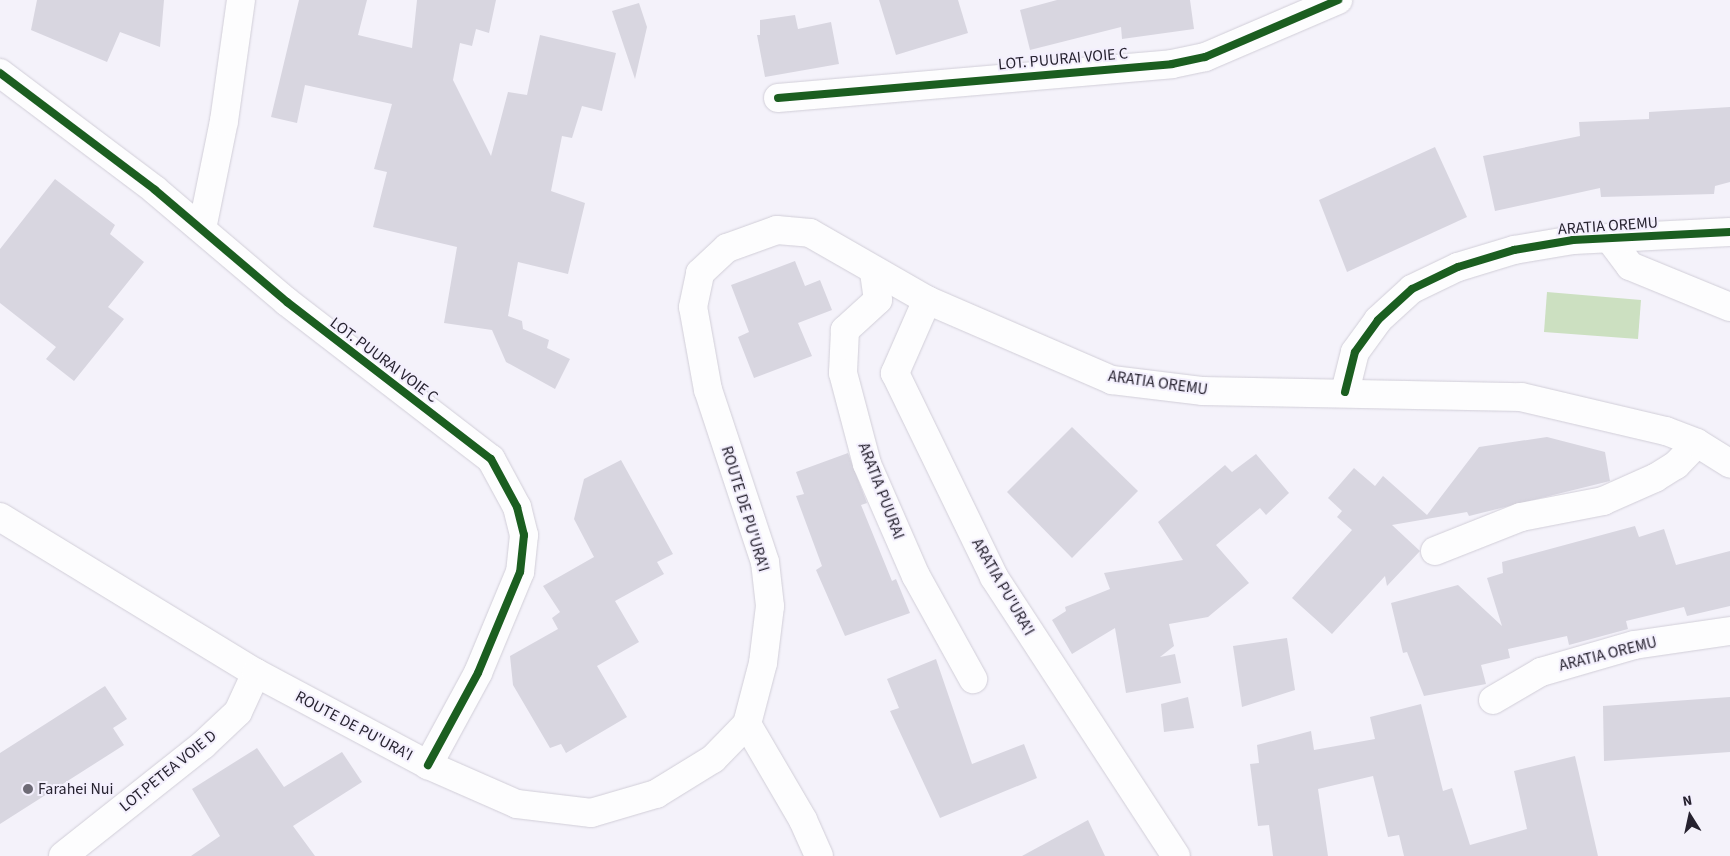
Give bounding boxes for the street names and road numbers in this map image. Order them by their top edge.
street label: LOT. PUURAI VOIE C [997,44,1129,74]
street label: ARATIA OREMU [1557,213,1659,239]
street label: LOT. PUURAI VOIE C [326,313,442,407]
street label: ARATIA OREMU [1107,367,1209,399]
street label: ARATIA PUURAI [854,440,908,542]
street label: ROUTE DE PU'URA'I [717,444,773,574]
street label: ARATIA PU'URA'I [967,535,1039,639]
street label: ARATIA OREMU [1557,633,1659,675]
street label: ROUTE DE PU'URA'I [292,687,416,765]
street label: LOT.PETEA VOIE D [116,726,220,816]

